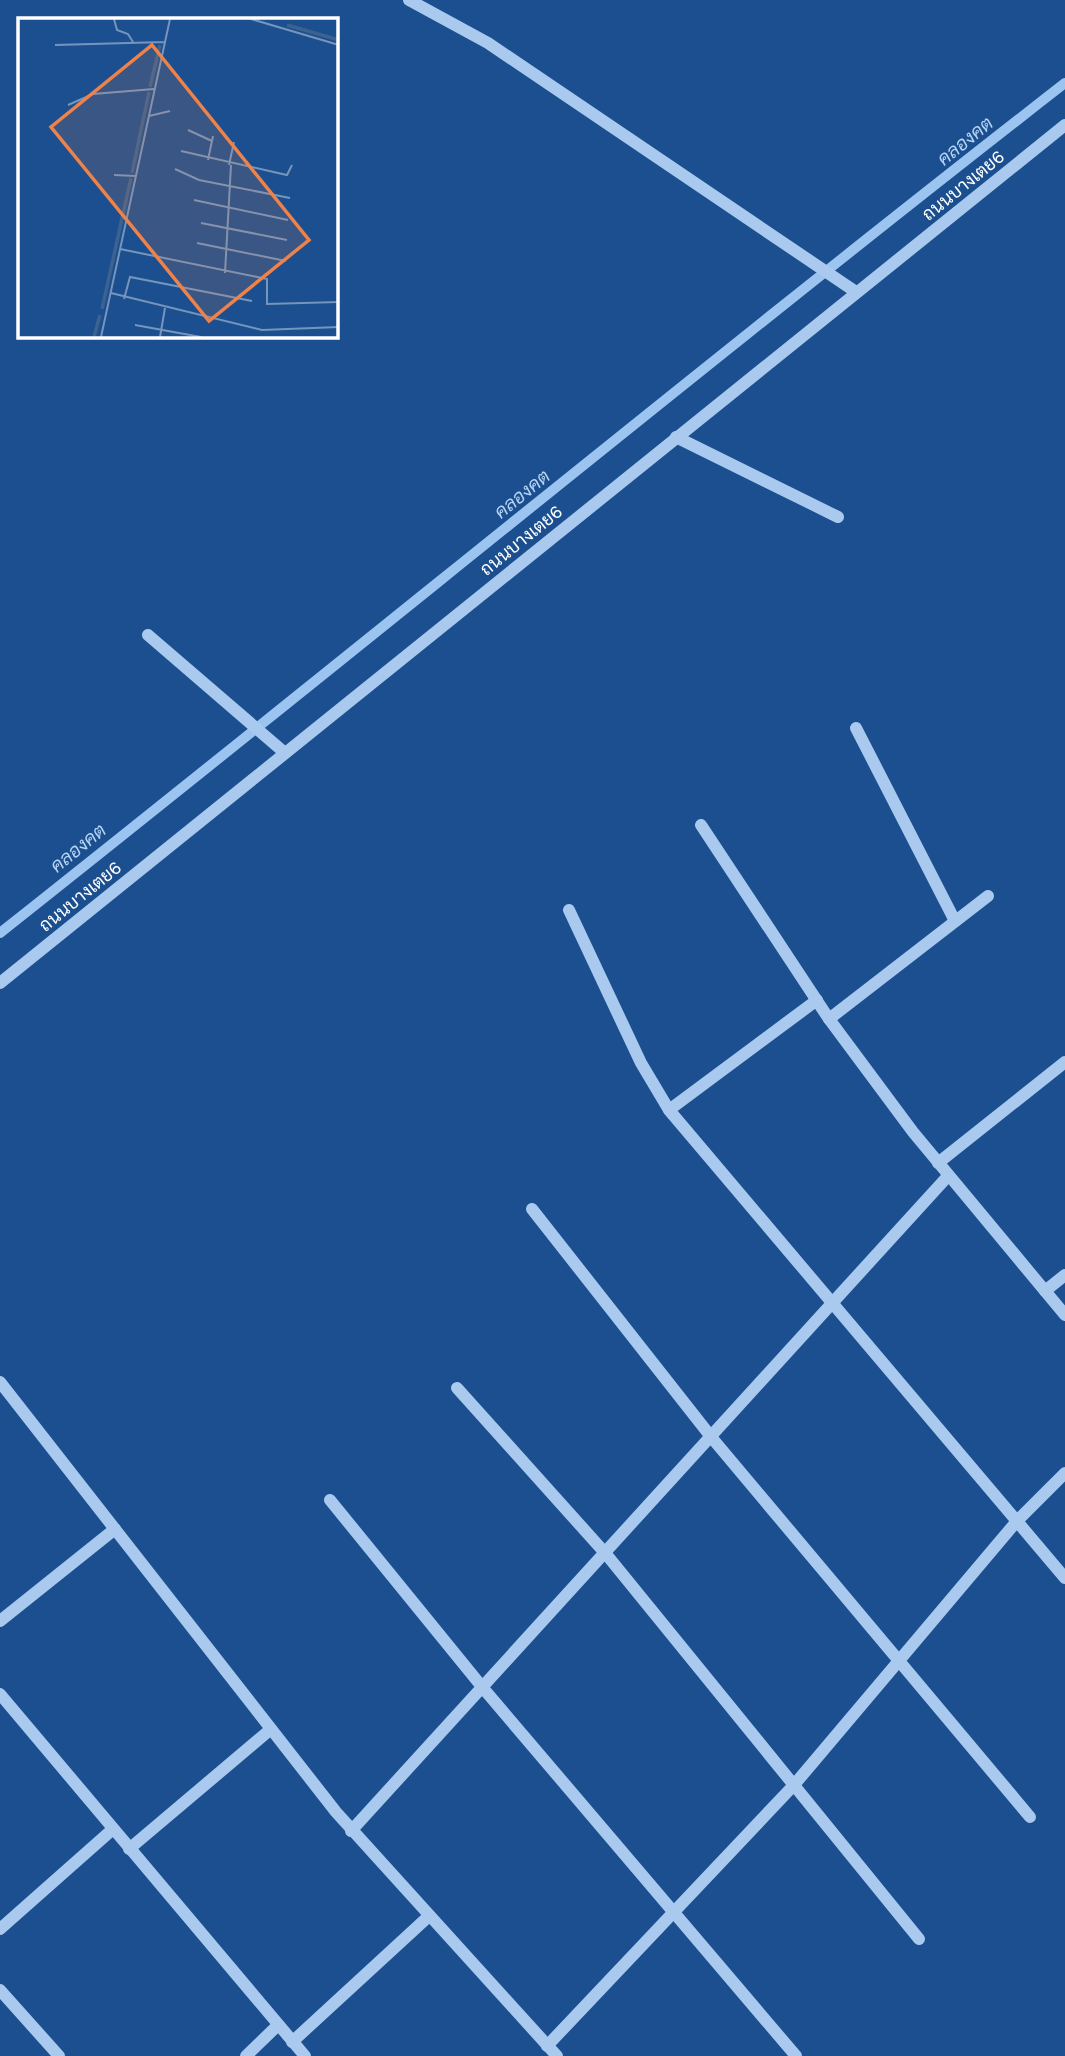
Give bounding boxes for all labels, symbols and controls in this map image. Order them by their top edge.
inset map [18,18,338,338]
water label: คลองคต [932,112,998,170]
street label: ถนนบางเตย6 [918,145,1008,225]
water label: คลองคต [489,465,555,523]
street label: ถนนบางเตย6 [476,500,566,580]
water label: คลองคต [45,819,111,877]
street label: ถนนบางเตย6 [35,856,125,936]

